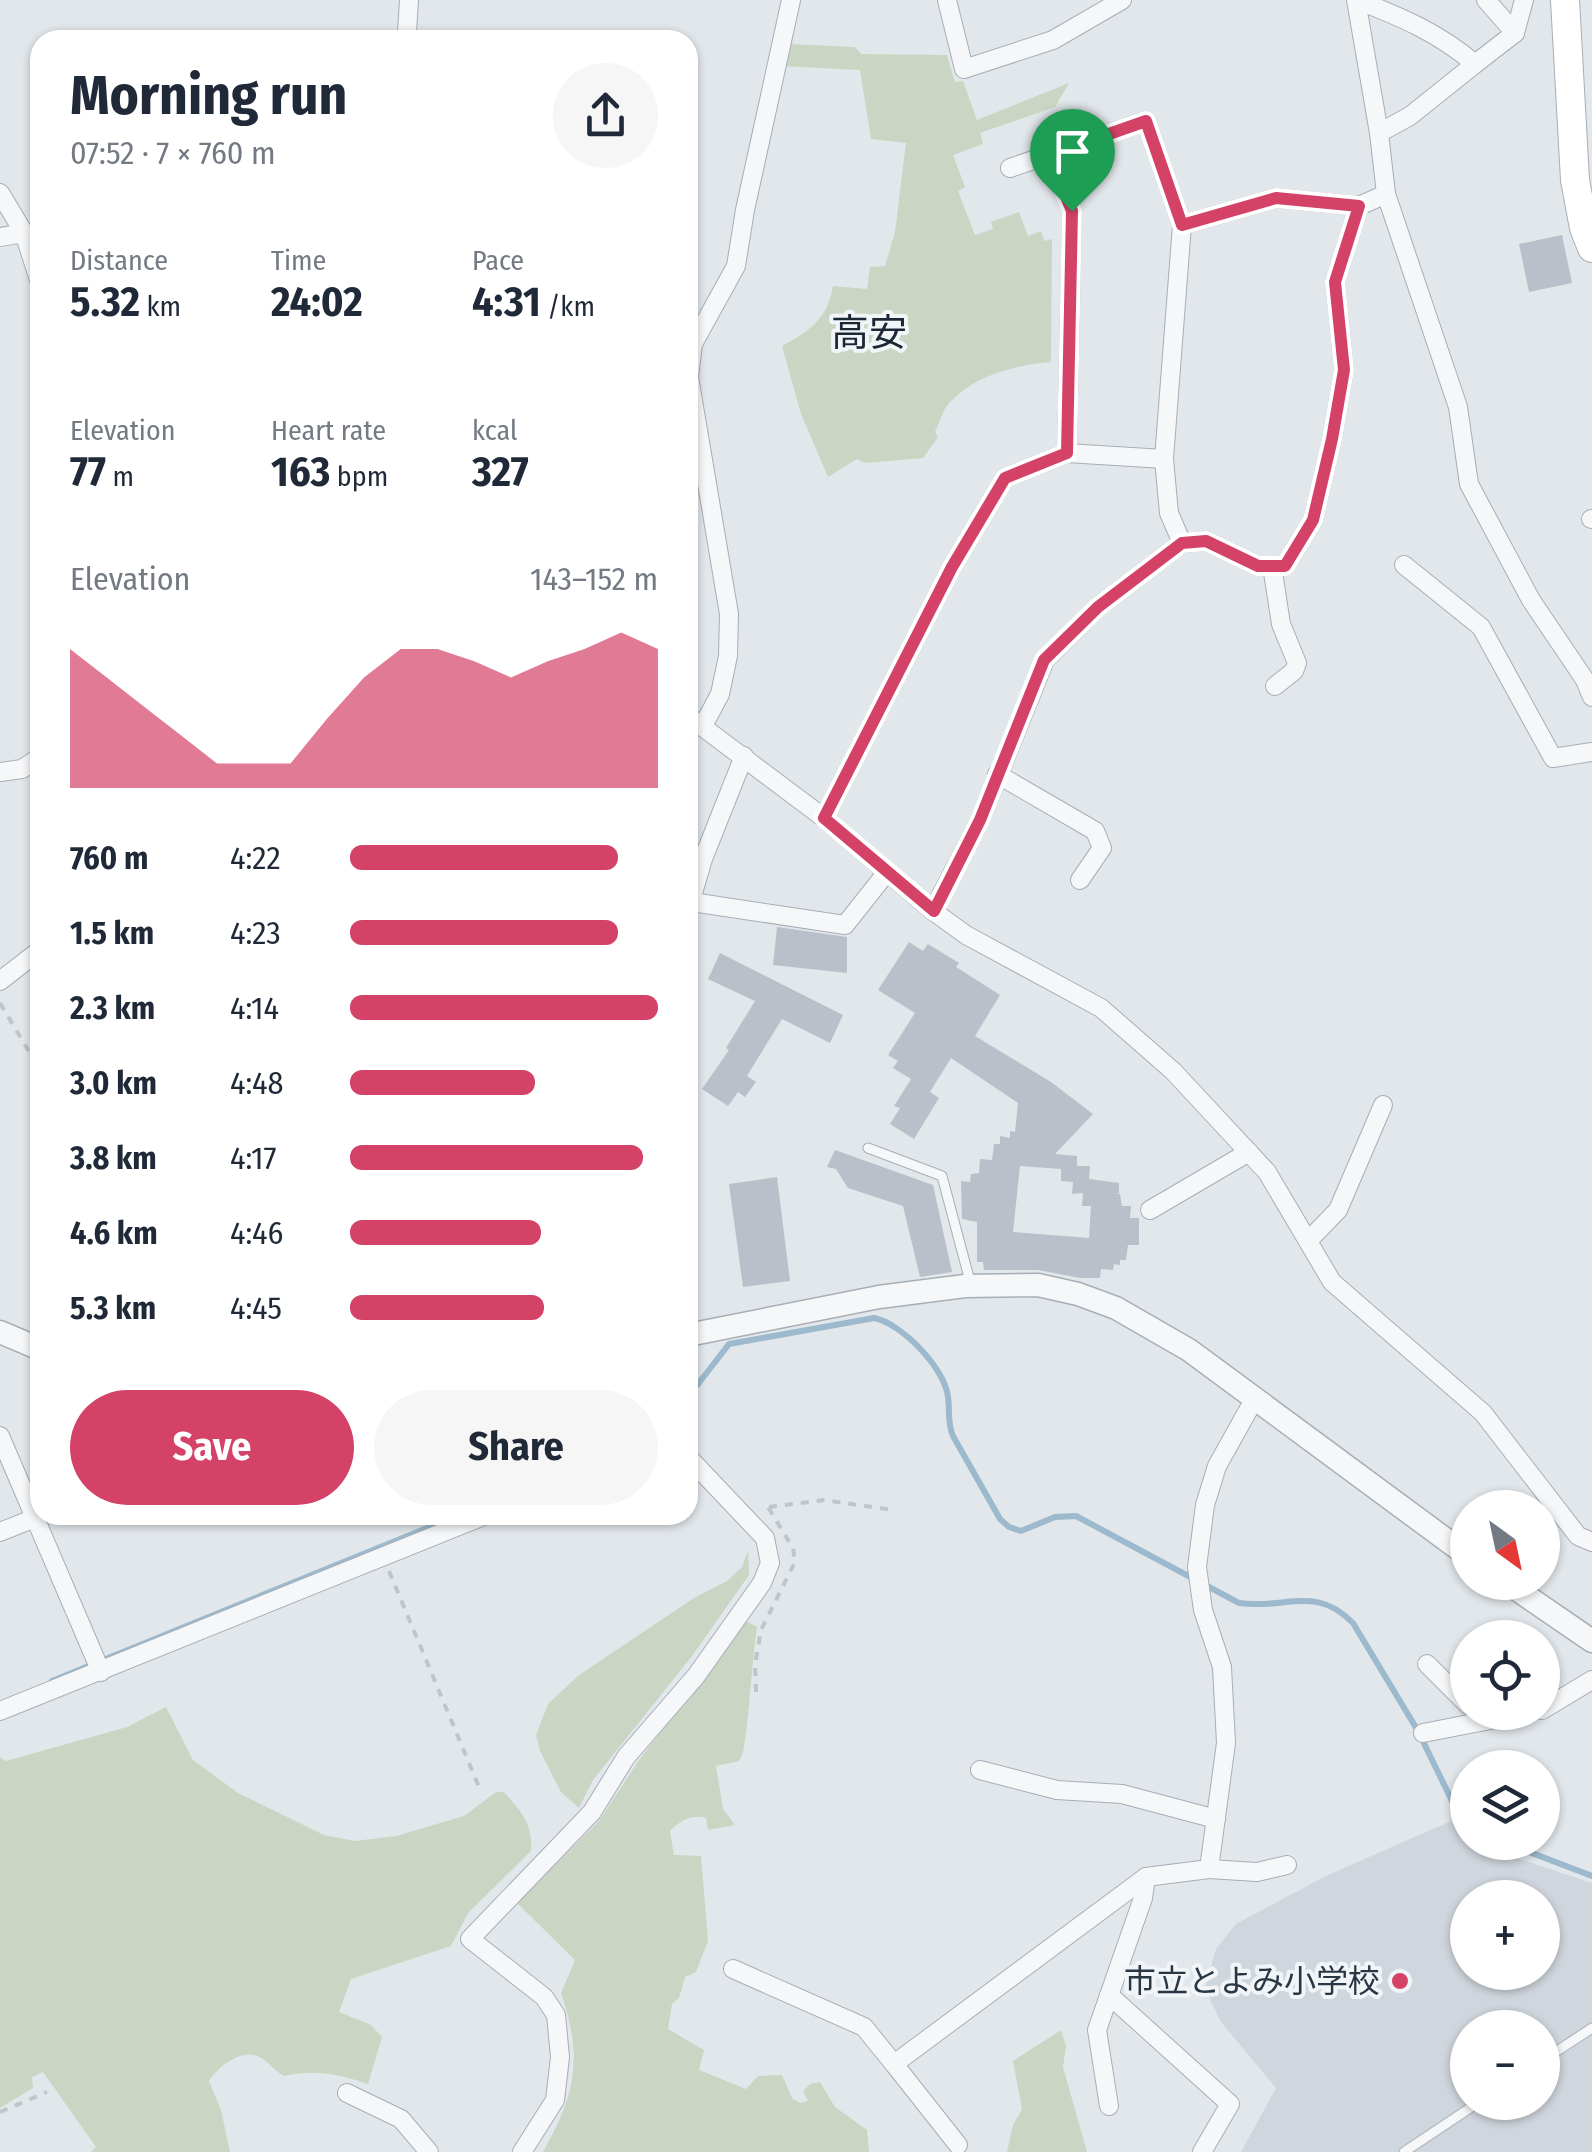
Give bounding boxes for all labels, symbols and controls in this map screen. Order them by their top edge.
text: Morning run [70,63,347,129]
button: share [553,63,658,168]
pin [1030,109,1115,212]
icon: arrive [1045,124,1100,179]
text: 07:52 · 7 × 760 m [70,134,276,172]
text: Distance [70,244,168,277]
text: Time [271,244,326,277]
text: Pace [472,244,524,277]
text: 5.32 [70,277,140,327]
text: 24:02 [271,277,363,327]
text: 4:31 [472,277,541,327]
text: km [140,290,181,323]
text: /km [541,290,595,323]
district label: 高安 [831,310,907,356]
text: Elevation [70,414,175,447]
text: Heart rate [271,414,386,447]
text: kcal [472,414,517,447]
text: 77 [70,447,106,497]
text: 163 [271,447,330,497]
text: 327 [472,447,529,497]
text: m [106,460,134,493]
text: bpm [330,460,388,493]
text: Elevation [70,560,190,598]
text: 143–152 m [530,560,658,598]
text: 760 m [70,839,148,877]
text: 4:22 [230,839,281,877]
text: 1.5 km [70,914,154,952]
text: 4:23 [230,914,281,952]
text: 2.3 km [70,989,155,1027]
text: 4:14 [230,989,279,1027]
text: 3.0 km [70,1064,157,1102]
text: 4:48 [230,1064,284,1102]
text: 3.8 km [70,1139,157,1177]
text: 4:17 [230,1139,276,1177]
text: 4.6 km [70,1214,158,1252]
text: 4:46 [230,1214,283,1252]
text: 5.3 km [70,1289,156,1327]
text: 4:45 [230,1289,282,1327]
button: Save [70,1390,354,1505]
button: Share [374,1390,658,1505]
north arrow [1450,1490,1560,1600]
map controls [1450,1490,1560,2120]
button: locate [1450,1620,1560,1730]
button: layers [1450,1750,1560,1860]
button: + [1450,1880,1560,1990]
place label: 市立とよみ小学校 [1124,1962,1380,2000]
marker: 市立とよみ小学校 [1389,1970,1411,1992]
button: − [1450,2010,1560,2120]

